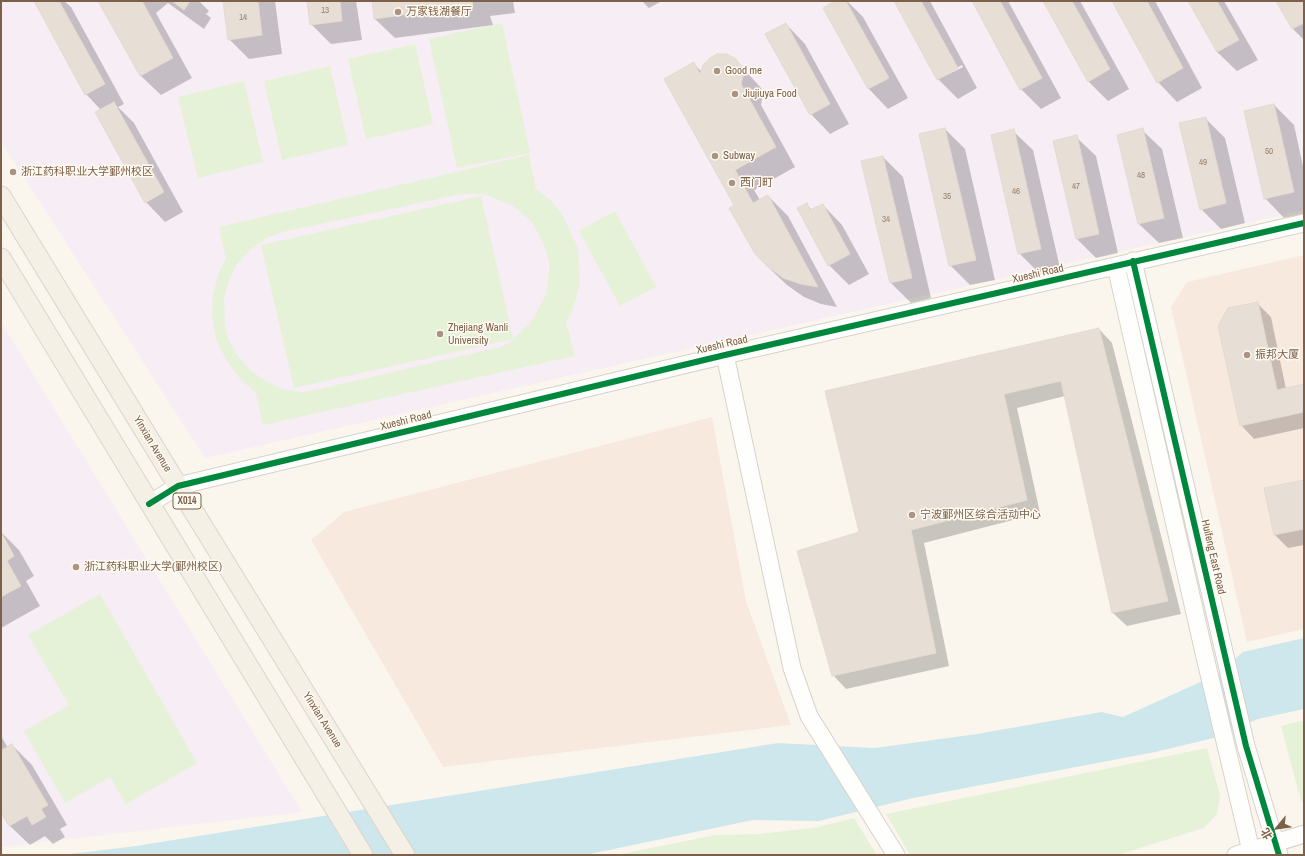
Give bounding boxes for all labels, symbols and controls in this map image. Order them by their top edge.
place label: 万家钱湖餐厅 [406,5,472,19]
house number: 13 [321,6,329,16]
marker: 万家钱湖餐厅 [393,7,403,17]
house number: 14 [239,13,247,23]
place label: Good me [725,64,762,78]
marker: Good me [712,66,722,76]
place label: Jiujiuya Food [743,87,797,101]
marker: Jiujiuya Food [730,89,740,99]
house number: 50 [1265,147,1273,157]
place label: Subway [723,149,755,163]
marker: Subway [710,151,720,161]
house number: 49 [1199,158,1207,168]
place label: 浙江药科职业大学鄞州校区 [21,165,153,179]
marker: 浙江药科职业大学鄞州校区 [8,167,18,177]
house number: 48 [1137,171,1145,181]
place label: 西门町 [740,176,773,190]
marker: 西门町 [727,178,737,188]
house number: 47 [1072,182,1080,192]
house number: 46 [1012,187,1020,197]
house number: 35 [943,192,951,202]
house number: 34 [882,215,890,225]
street label: Xueshi Road [1011,262,1065,286]
place label: Zhejiang Wanli University [448,321,508,347]
marker: Zhejiang Wanli University [435,329,445,339]
street label: Xueshi Road [695,333,749,357]
place label: 振邦大厦 [1255,348,1299,362]
marker: 振邦大厦 [1242,350,1252,360]
street label: Xueshi Road [379,408,433,434]
street label: Yinxian Avenue [130,414,174,474]
road number: X014 [173,493,201,509]
place label: 宁波鄞州区综合活动中心 [920,508,1041,522]
marker: 宁波鄞州区综合活动中心 [907,510,917,520]
street label: Huifeng East Road [1198,518,1228,596]
place label: 浙江药科职业大学(鄞州校区) [84,560,222,574]
marker: 浙江药科职业大学(鄞州校区) [71,562,81,572]
street label: Yinxian Avenue [300,690,344,750]
north arrow [1257,808,1297,848]
text: 北 [1258,826,1275,842]

